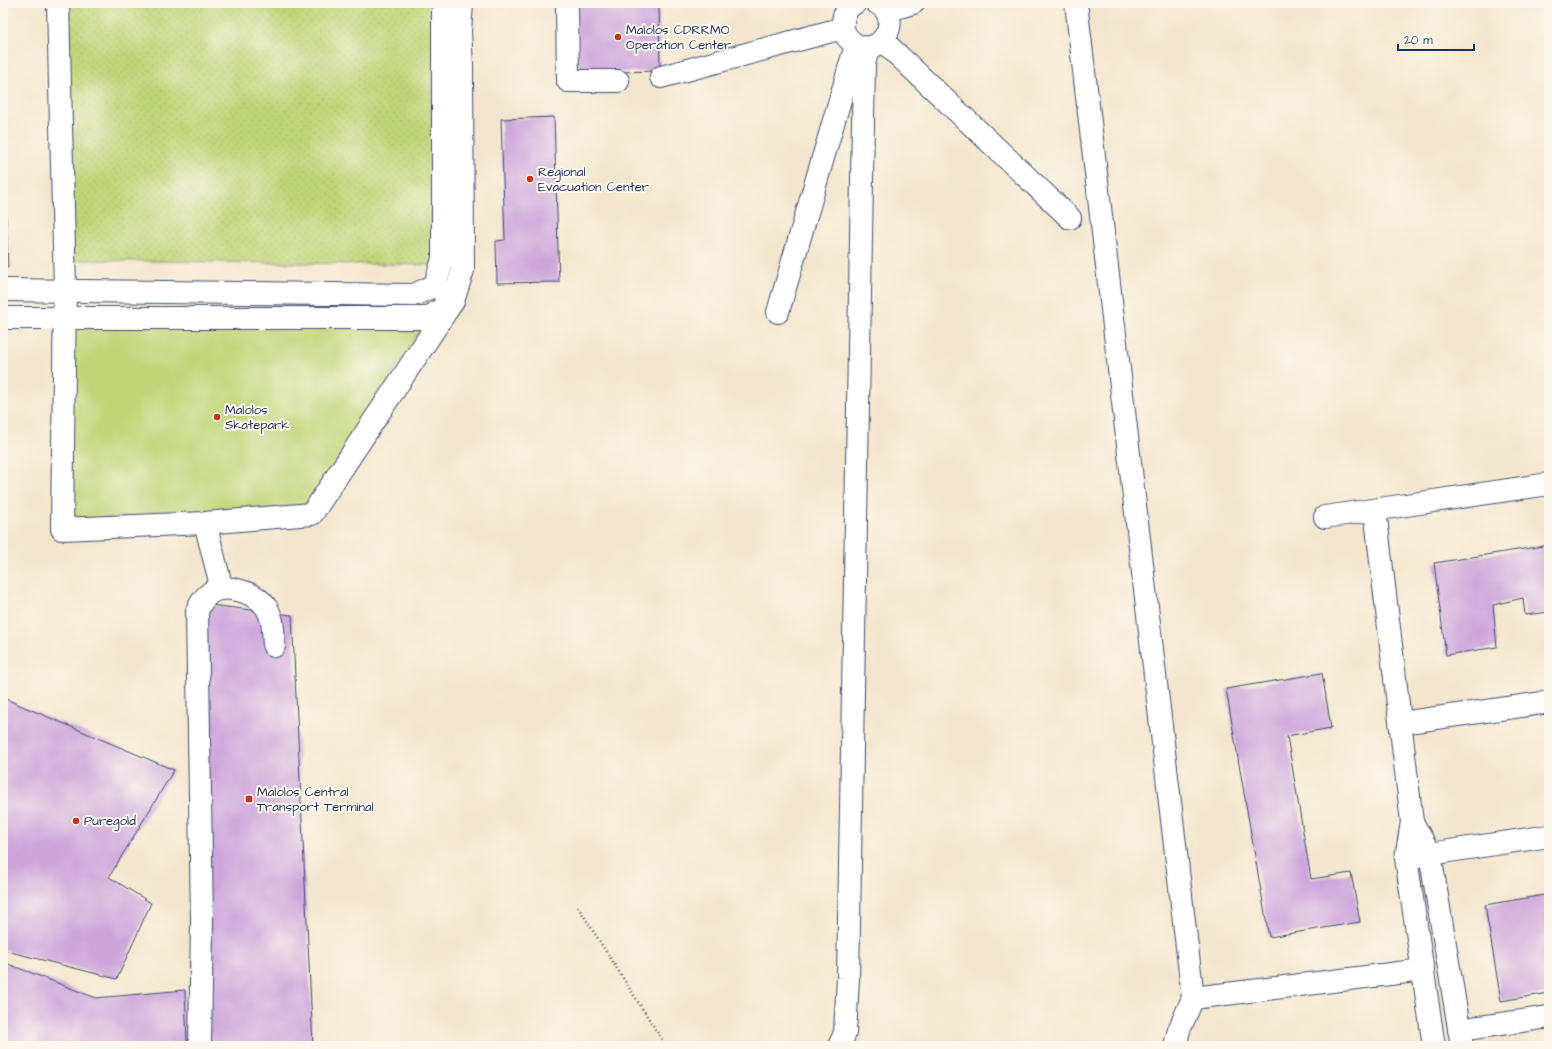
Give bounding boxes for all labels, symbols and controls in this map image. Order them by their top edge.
place label: Malolos CDRRMO Operation Center [626,21,731,54]
scale bar [1398,26,1474,52]
marker: Malolos CDRRMO Operation Center [613,32,623,42]
text: 20 m [1404,32,1433,49]
place label: Regional Evacuation Center [538,163,649,196]
marker: Regional Evacuation Center [525,174,535,184]
place label: Malolos Skatepark [225,401,289,434]
marker: Malolos Skatepark [212,412,222,422]
place label: Malolos Central Transport Terminal [257,783,374,816]
marker: Malolos Central Transport Terminal [244,794,254,804]
place label: Puregold [84,812,136,831]
marker: Puregold [71,816,81,826]

